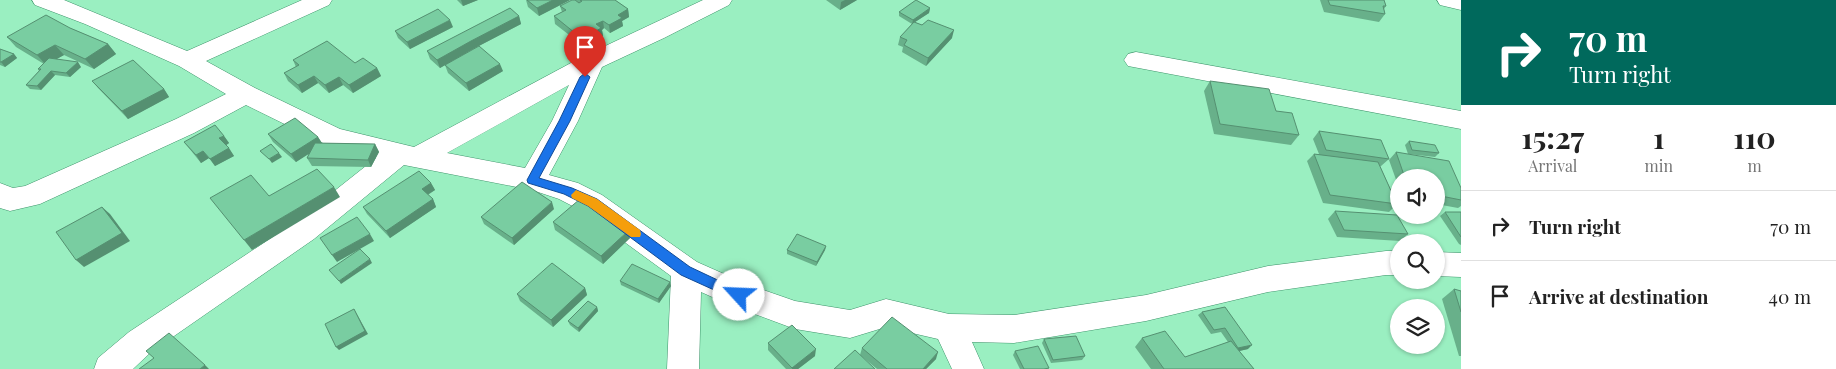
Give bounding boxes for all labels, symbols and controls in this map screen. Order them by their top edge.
text: 70 m [1569,14,1647,61]
icon: right [1486,20,1551,85]
pin [564,26,606,77]
icon: arrive [571,33,599,61]
text: Turn right [1569,59,1671,89]
text: 15:27 [1521,117,1584,157]
text: 1 [1653,117,1665,157]
text: 110 [1733,117,1776,157]
text: Arrival [1528,155,1577,176]
text: min [1645,155,1673,176]
text: m [1747,155,1762,176]
map controls [1390,169,1445,354]
button: sound [1390,169,1445,224]
icon: right [1486,212,1514,240]
text: Turn right [1529,213,1621,239]
text: 70 m [1770,213,1811,239]
button: search [1390,234,1445,289]
position arrow [712,268,764,320]
icon: arrive [1486,282,1514,310]
text: Arrive at destination [1529,283,1709,309]
text: 40 m [1769,283,1811,309]
button: layers [1390,299,1445,354]

